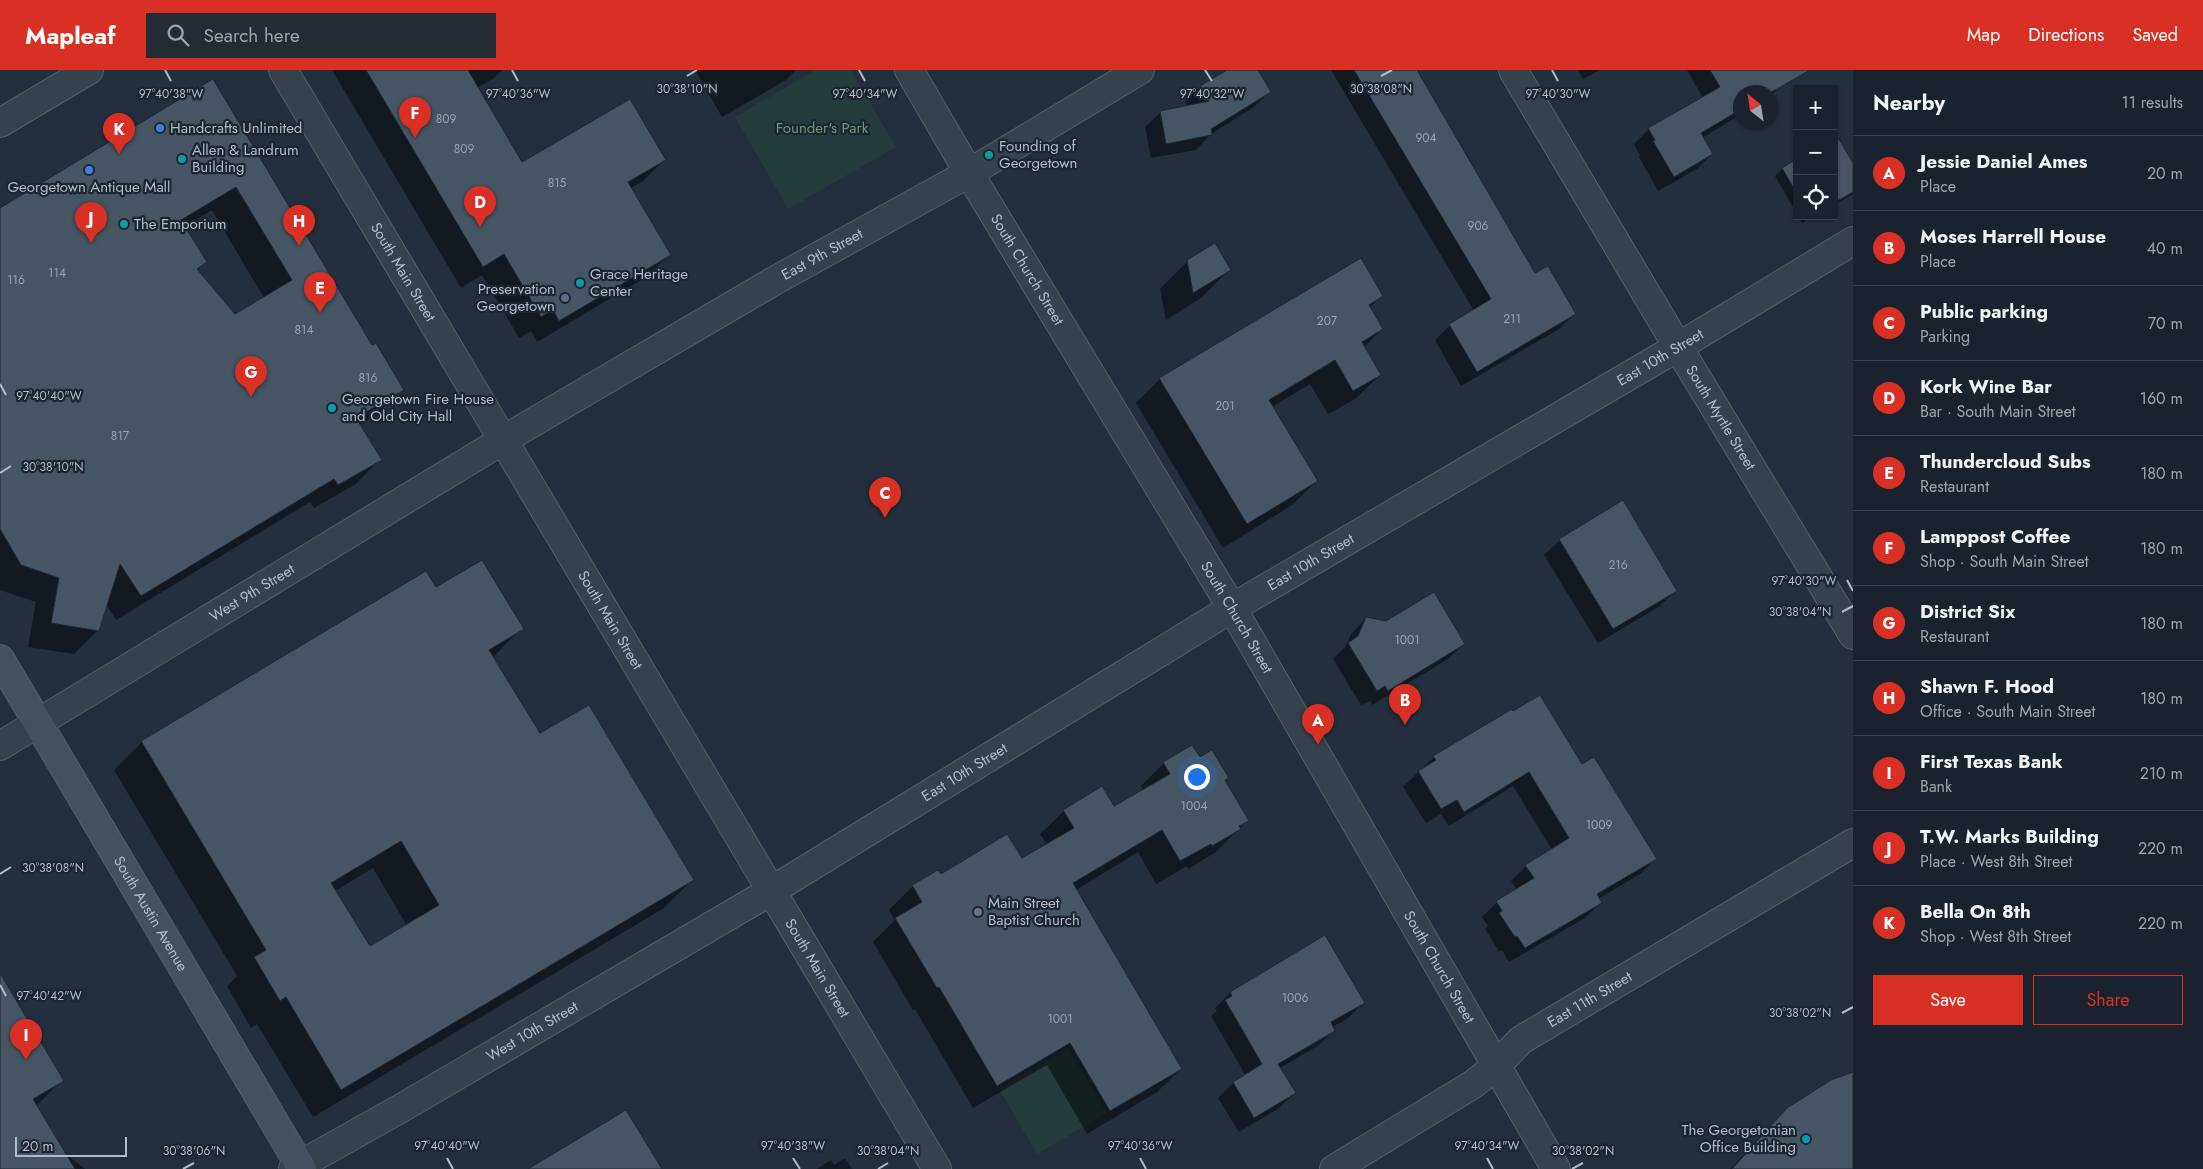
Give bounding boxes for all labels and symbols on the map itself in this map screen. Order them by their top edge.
text: 30°38'10"N [656,80,718,98]
text: 30°38'08"N [1350,80,1412,98]
text: 97°40'38"W [139,85,203,103]
text: 97°40'36"W [486,85,550,103]
text: 97°40'34"W [833,85,898,103]
text: 97°40'32"W [1180,85,1244,103]
text: 97°40'30"W [1525,85,1591,103]
north arrow [1733,85,1778,130]
pin: F [399,97,431,138]
house number: 809 [436,110,456,128]
pin: K [103,113,135,154]
place label: Handcrafts Unlimited [170,117,302,139]
park label: Founder's Park [776,117,869,139]
marker: Handcrafts Unlimited [154,122,166,134]
house number: 904 [1415,129,1437,147]
place label: Founding of Georgetown [999,135,1077,174]
place label: Allen & Landrum Building [192,139,299,178]
house number: 809 [454,140,474,158]
marker: Founding of Georgetown [983,149,995,161]
marker: Allen & Landrum Building [176,153,188,165]
marker: Georgetown Antique Mall [83,164,95,176]
house number: 815 [548,174,567,192]
place label: Georgetown Antique Mall [7,176,171,198]
pin: D [464,186,496,227]
pin: J [75,202,107,243]
pin: H [283,205,315,246]
street label: South Church Street [985,210,1070,330]
place label: The Emporium [134,213,226,235]
house number: 906 [1467,217,1489,235]
marker: The Emporium [118,218,130,230]
street label: South Main Street [365,218,441,326]
street label: East 9th Street [777,223,867,286]
place label: Grace Heritage Center [590,263,688,302]
house number: 114 [48,264,66,282]
house number: 116 [7,271,25,289]
pin: E [304,272,336,313]
marker: Grace Heritage Center [574,277,586,289]
place label: Preservation Georgetown [477,278,555,317]
marker: Preservation Georgetown [559,292,571,304]
house number: 211 [1503,310,1521,328]
house number: 207 [1317,312,1338,330]
house number: 814 [295,321,313,339]
street label: East 10th Street [1613,323,1708,392]
pin: G [235,356,267,397]
street label: South Myrtle Street [1680,361,1761,475]
house number: 816 [359,369,378,387]
text: 97°40'40"W [16,387,82,405]
place label: Georgetown Fire House and Old City Hall [342,388,494,427]
house number: 201 [1215,397,1235,415]
marker: Georgetown Fire House and Old City Hall [326,402,338,414]
house number: 817 [111,427,130,445]
text: 30°38'10"N [22,458,84,476]
pin: C [869,477,901,518]
street label: East 10th Street [1263,528,1358,596]
house number: 216 [1608,556,1628,574]
street label: South Church Street [1195,557,1279,678]
street label: West 9th Street [205,558,299,627]
street label: South Main Street [572,566,649,674]
text: 97°40'30"W [1771,572,1837,590]
text: 30°38'04"N [1769,603,1831,621]
house number: 1001 [1394,631,1420,649]
pin: B [1389,684,1421,725]
pin: A [1302,704,1334,745]
street label: East 10th Street [917,737,1012,807]
your location [1184,764,1210,790]
house number: 1004 [1181,797,1207,815]
house number: 1009 [1586,816,1612,834]
street label: South Austin Avenue [108,852,194,976]
text: 30°38'08"N [22,859,84,877]
place label: Main Street Baptist Church [988,892,1080,931]
marker: Main Street Baptist Church [972,906,984,918]
street label: South Church Street [1398,907,1481,1028]
street label: South Main Street [779,914,856,1022]
street label: East 11th Street [1543,965,1636,1033]
text: 97°40'42"W [16,987,82,1005]
house number: 1006 [1282,989,1308,1007]
street label: West 10th Street [482,995,583,1067]
text: 30°38'02"N [1769,1004,1831,1022]
house number: 1001 [1047,1010,1073,1028]
pin: I [10,1019,42,1060]
place label: The Georgetonian Office Building [1682,1119,1796,1158]
marker: The Georgetonian Office Building [1800,1133,1812,1145]
scale bar [15,1134,128,1157]
text: 97°40'40"W [414,1137,480,1155]
text: 97°40'38"W [761,1137,825,1155]
text: 97°40'36"W [1108,1137,1172,1155]
text: 97°40'34"W [1455,1137,1520,1155]
text: 30°38'06"N [163,1142,225,1160]
text: 30°38'04"N [857,1142,919,1160]
text: 30°38'02"N [1552,1142,1614,1160]

